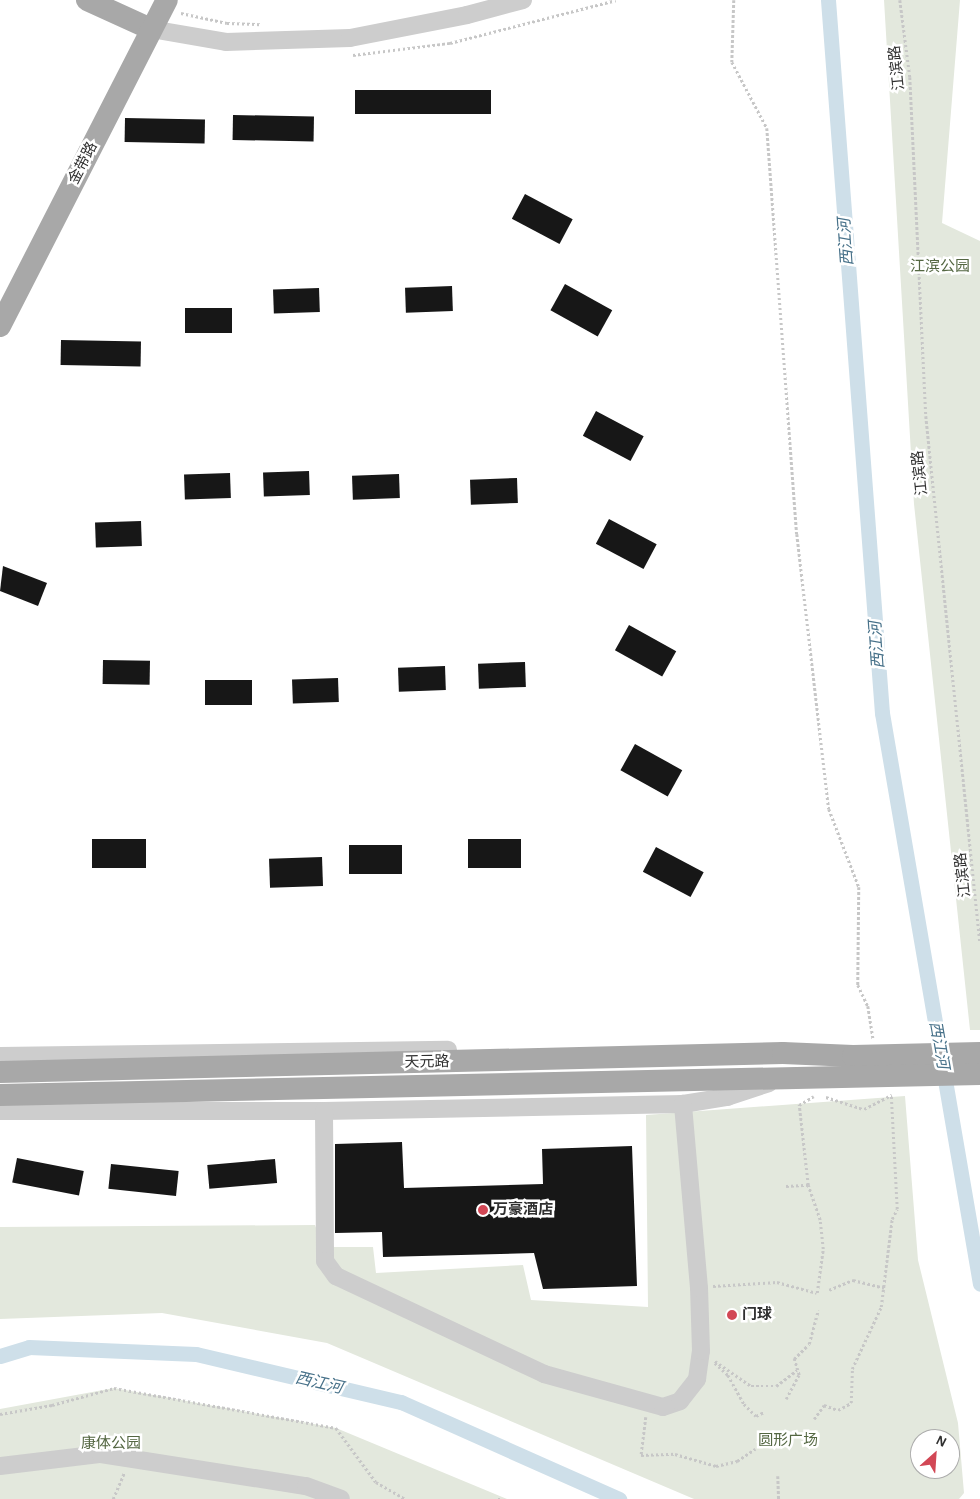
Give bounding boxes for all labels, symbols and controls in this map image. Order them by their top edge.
street label: 江滨路 [886,45,908,91]
street label: 金带路 [65,139,101,187]
water label: 西江河 [835,217,857,267]
park label: 江滨公园 [910,258,970,276]
street label: 江滨路 [909,450,931,496]
water label: 西江河 [866,620,888,670]
street label: 江滨路 [952,852,974,898]
water label: 西江河 [925,1020,953,1070]
street label: 天元路 [404,1053,450,1071]
place label: 万豪酒店 [493,1201,553,1219]
marker: 万豪酒店 [477,1204,489,1216]
place label: 门球 [742,1306,772,1324]
marker: 门球 [726,1309,738,1321]
water label: 西江河 [293,1368,345,1398]
north arrow [910,1429,960,1479]
park label: 圆形广场 [758,1432,818,1450]
text: N [934,1433,949,1450]
park label: 康体公园 [81,1435,141,1453]

